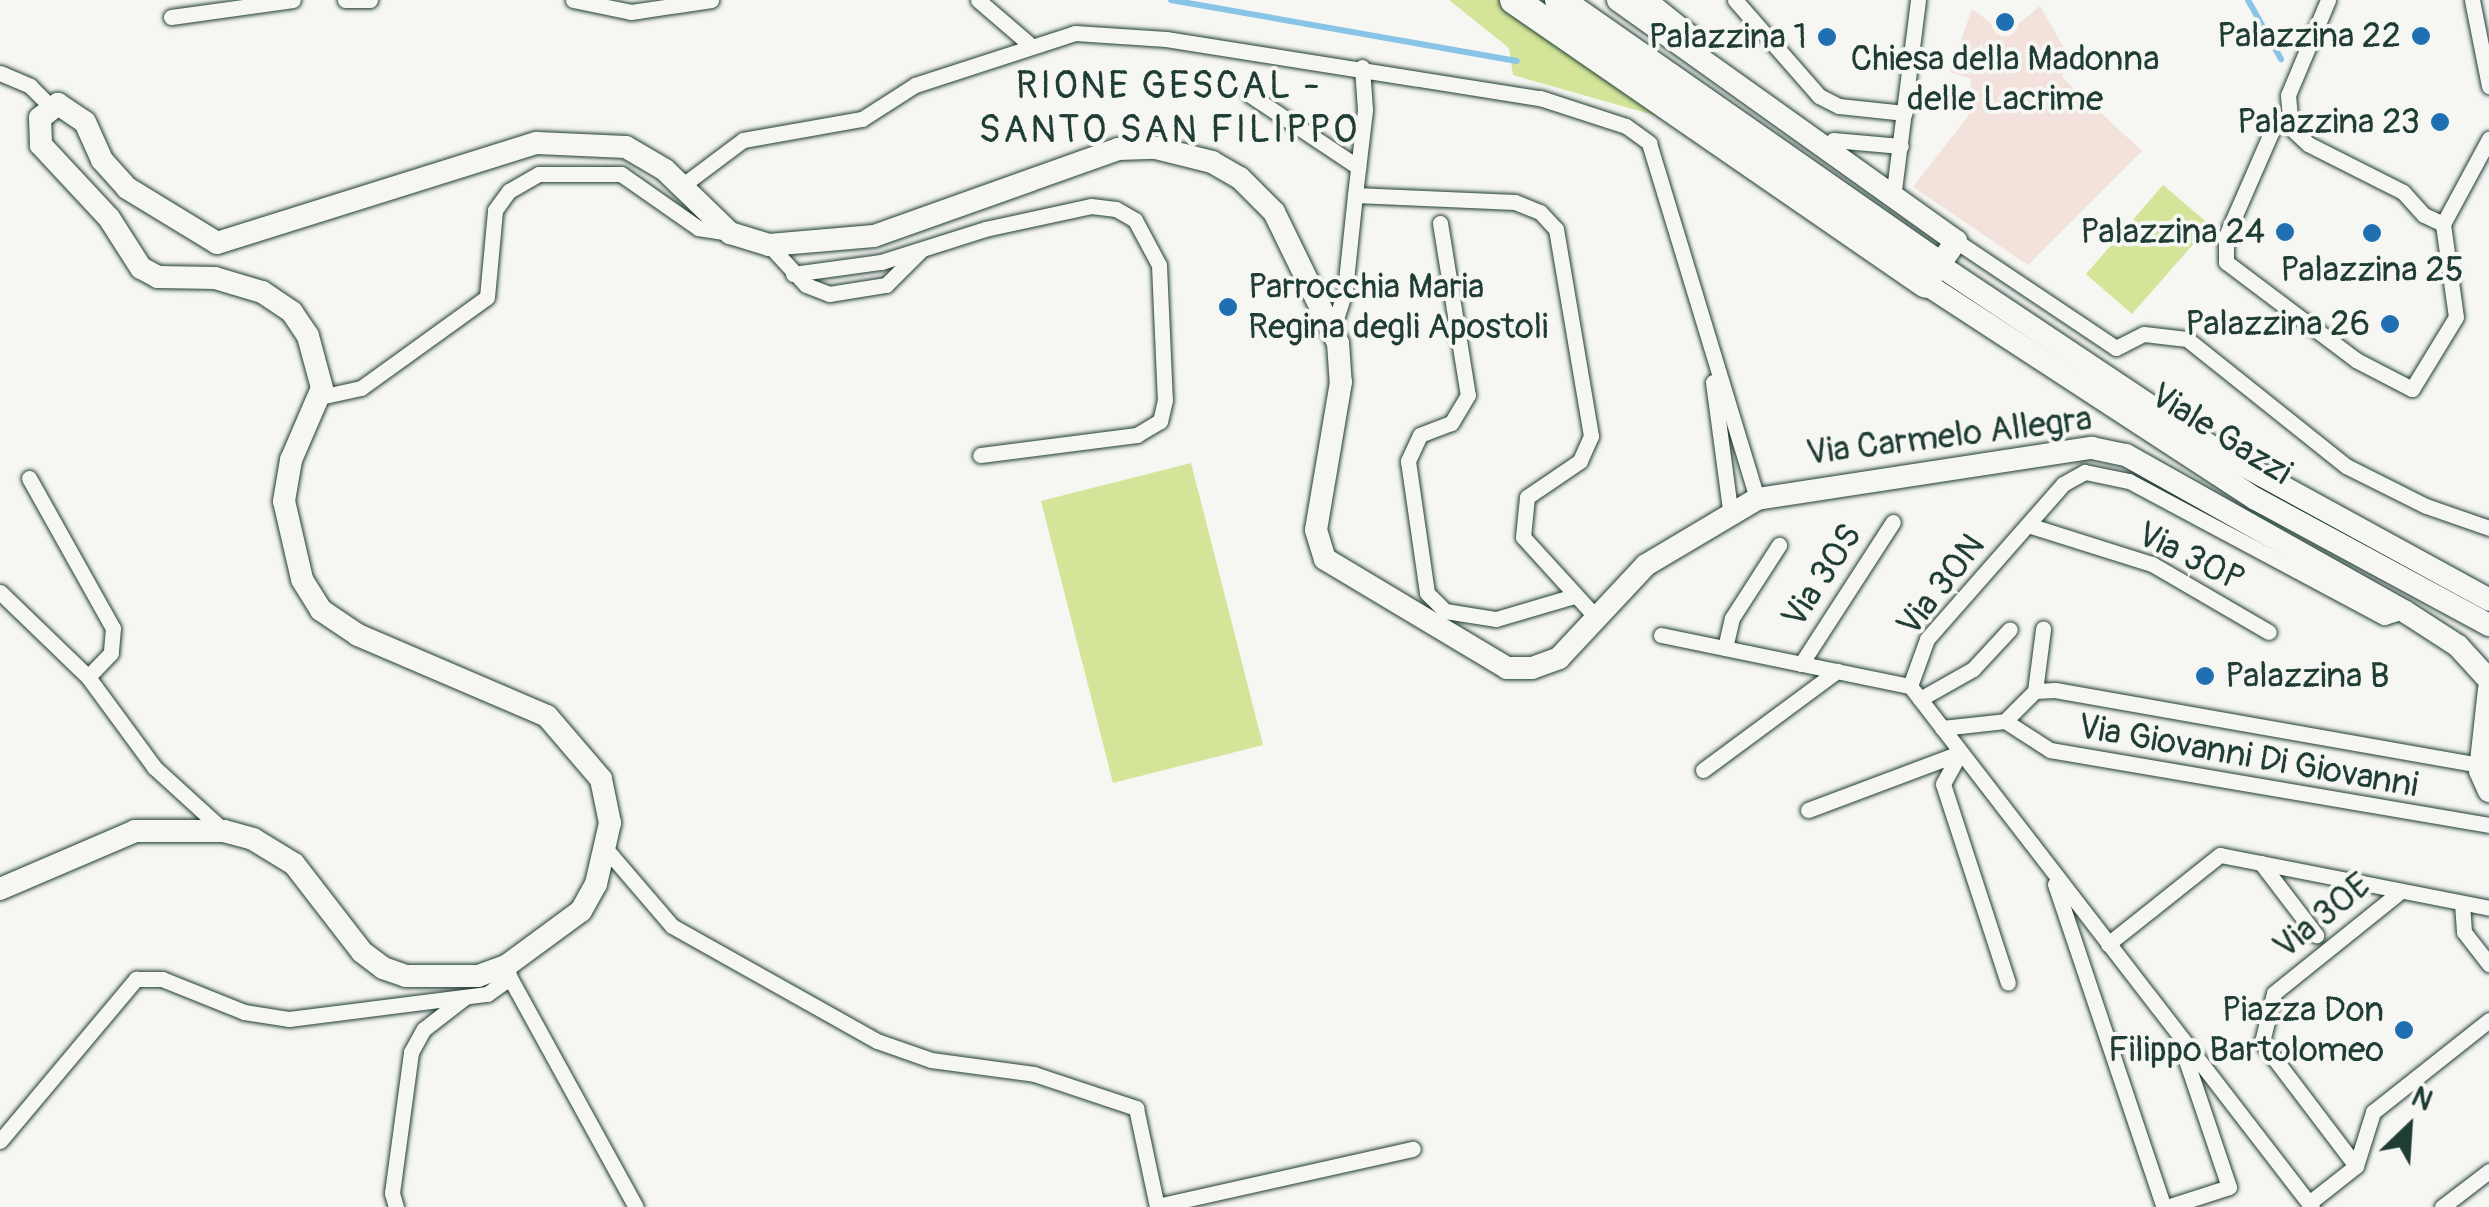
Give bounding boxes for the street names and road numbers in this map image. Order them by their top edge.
street label: Viale Gazzi [2143,374,2299,494]
street label: Via Carmelo Allegra [1804,398,2094,474]
street label: Via 30P [2131,513,2251,601]
street label: Via 30S [1773,516,1871,636]
street label: Via 30N [1888,526,1994,644]
street label: Via Giovanni Di Giovanni [2075,705,2421,807]
street label: Via 30E [2265,864,2379,968]

